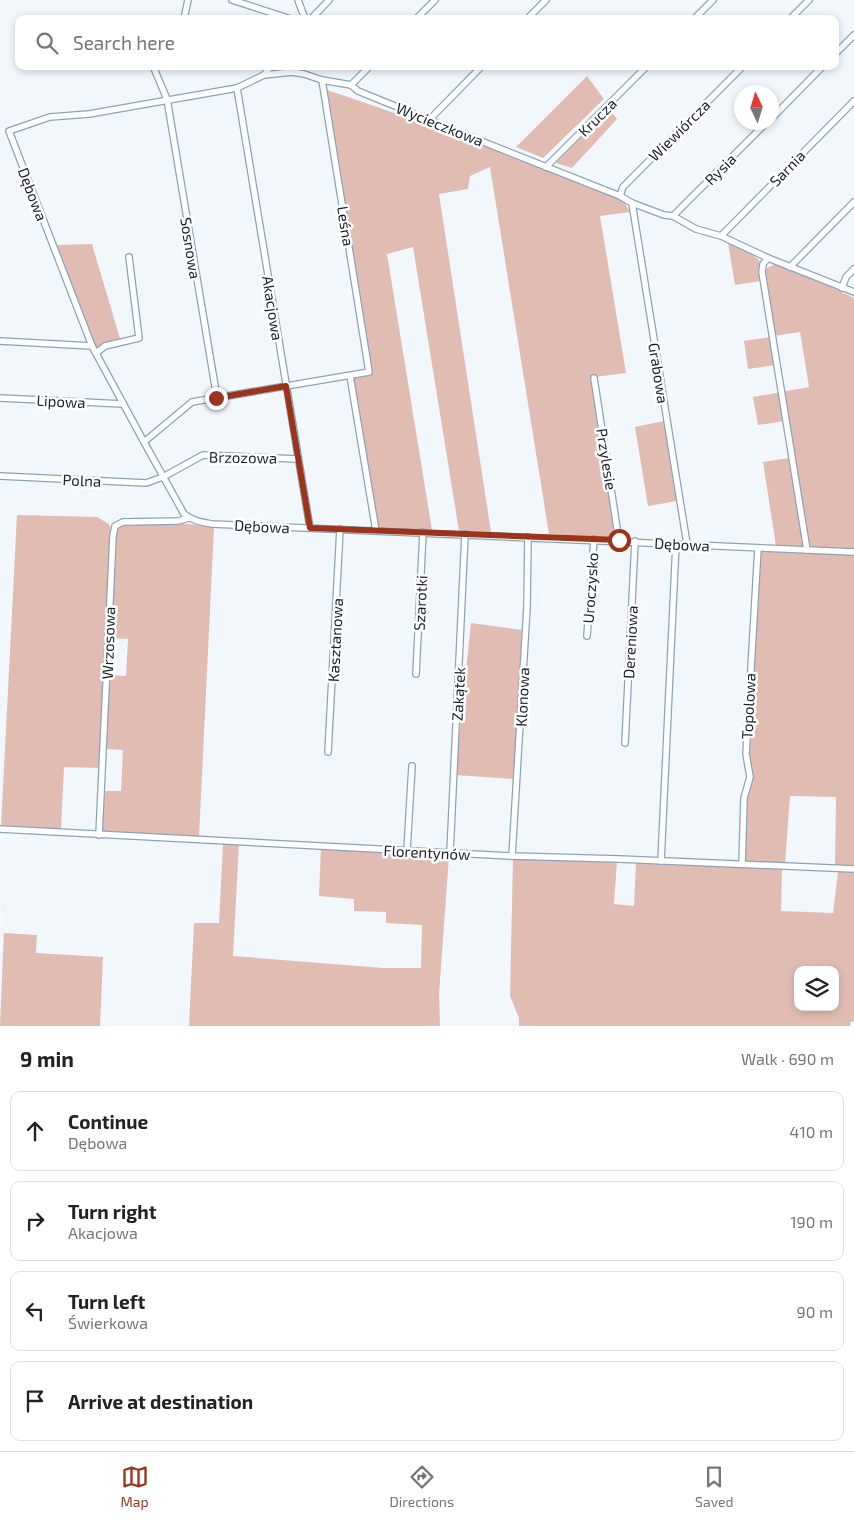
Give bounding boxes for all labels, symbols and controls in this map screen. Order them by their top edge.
search box [15,15,839,70]
icon: search [33,29,61,57]
text: Search here [73,31,175,54]
north arrow [734,85,779,130]
street label: Krucza [574,94,620,140]
street label: Wiewiórcza [644,95,714,165]
street label: Wycieczkowa [394,98,486,150]
street label: Sarnia [765,146,809,190]
street label: Rysia [701,150,739,188]
street label: Dębowa [15,165,51,223]
street label: Leśna [334,205,358,247]
street label: Sosnowa [177,216,205,280]
street label: Akacjowa [258,274,287,342]
street label: Grabowa [645,341,673,405]
route end [205,387,228,410]
street label: Lipowa [36,391,86,411]
street label: Przylesie [593,427,621,491]
street label: Brzozowa [209,447,277,467]
street label: Polna [62,470,102,490]
street label: Dębowa [234,516,290,536]
route start [608,529,631,552]
street label: Dębowa [654,534,710,554]
street label: Uroczysko [579,552,601,624]
street label: Szarotki [410,575,430,631]
street label: Kasztanowa [324,598,346,682]
street label: Dereniowa [619,605,641,679]
street label: Wrzosowa [98,606,118,680]
street label: Zakątek [448,666,468,721]
street label: Klonowa [511,667,533,727]
street label: Topolowa [737,672,759,740]
street label: Florentynów [383,841,471,863]
map controls [794,966,839,1011]
button: layers [794,966,839,1011]
text: 9 min [20,1046,74,1071]
text: Walk · 690 m [741,1049,834,1068]
text: Continue [68,1110,148,1133]
icon: ahead [21,1117,49,1145]
text: 410 m [790,1122,833,1141]
text: Dębowa [68,1133,127,1152]
text: Turn right [68,1200,156,1223]
icon: right [21,1207,49,1235]
text: 190 m [790,1212,833,1231]
text: Akacjowa [68,1223,138,1242]
text: Turn left [68,1290,145,1313]
icon: left [21,1297,49,1325]
text: 90 m [797,1302,833,1321]
text: Świerkowa [68,1313,148,1332]
icon: arrive [21,1387,49,1415]
text: Arrive at destination [68,1390,253,1413]
tab: Map [120,1463,149,1510]
tab: Directions [390,1463,454,1510]
tab: Saved [695,1463,734,1510]

